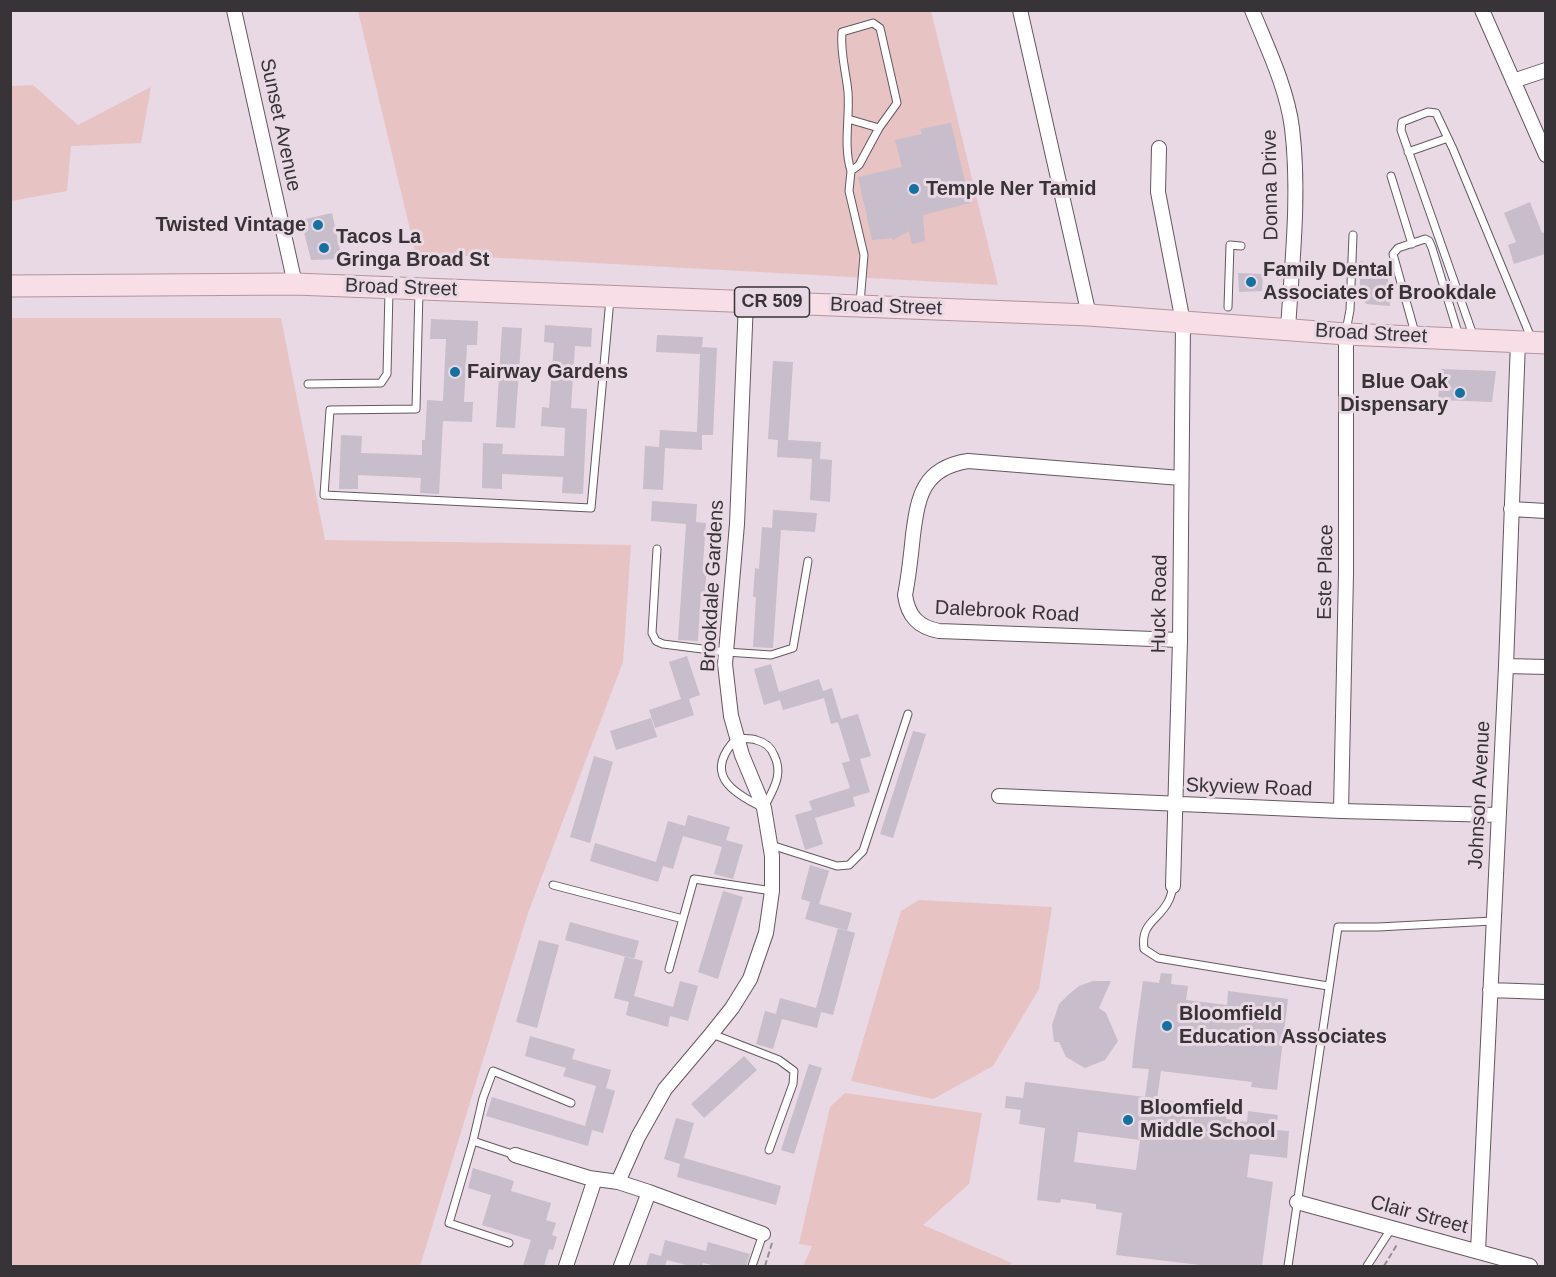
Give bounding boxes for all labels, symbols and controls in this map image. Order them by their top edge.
street label: Sunset Avenue [254,56,306,194]
street label: Donna Drive [1258,129,1284,241]
place label: Temple Ner Tamid [926,177,1096,201]
marker: Temple Ner Tamid [907,182,921,196]
place label: Twisted Vintage [156,213,306,237]
marker: Twisted Vintage [311,218,325,232]
place label: Tacos La Gringa Broad St [336,225,489,272]
marker: Tacos La Gringa Broad St [317,241,331,255]
place label: Family Dental Associates of Brookdale [1263,258,1496,305]
street label: Broad Street [344,274,458,302]
marker: Family Dental Associates of Brookdale [1244,275,1258,289]
road number: CR 509 [734,287,810,317]
street label: Broad Street [829,293,943,321]
street label: Broad Street [1314,319,1428,349]
place label: Fairway Gardens [467,360,628,384]
marker: Fairway Gardens [448,365,462,379]
place label: Blue Oak Dispensary [1340,370,1448,417]
marker: Blue Oak Dispensary [1453,386,1467,400]
street label: Brookdale Gardens [697,499,729,673]
street label: Este Place [1313,524,1339,620]
street label: Huck Road [1147,554,1173,654]
street label: Dalebrook Road [934,596,1080,628]
street label: Johnson Avenue [1464,720,1496,870]
street label: Skyview Road [1185,774,1313,802]
place label: Bloomfield Education Associates [1179,1002,1387,1049]
marker: Bloomfield Education Associates [1160,1019,1174,1033]
place label: Bloomfield Middle School [1140,1096,1276,1143]
marker: Bloomfield Middle School [1121,1113,1135,1127]
street label: Clair Street [1368,1190,1470,1240]

